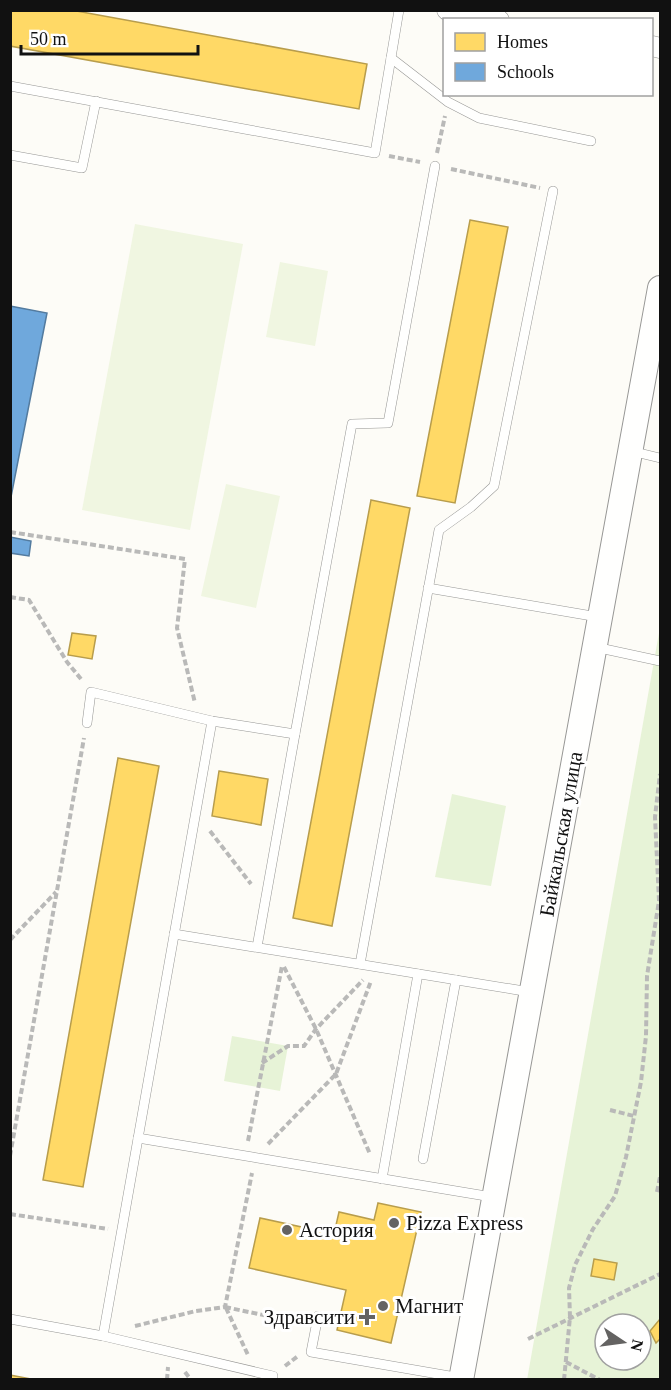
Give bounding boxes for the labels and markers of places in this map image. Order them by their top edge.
place label: Pizza Express [406,1211,523,1235]
marker: Pizza Express [387,1216,401,1230]
place label: Астория [299,1218,374,1242]
marker: Астория [280,1223,294,1237]
place label: Магнит [395,1294,463,1318]
marker: Магнит [376,1299,390,1313]
place label: Здравсити [264,1305,355,1329]
marker: Здравсити [360,1310,374,1324]

